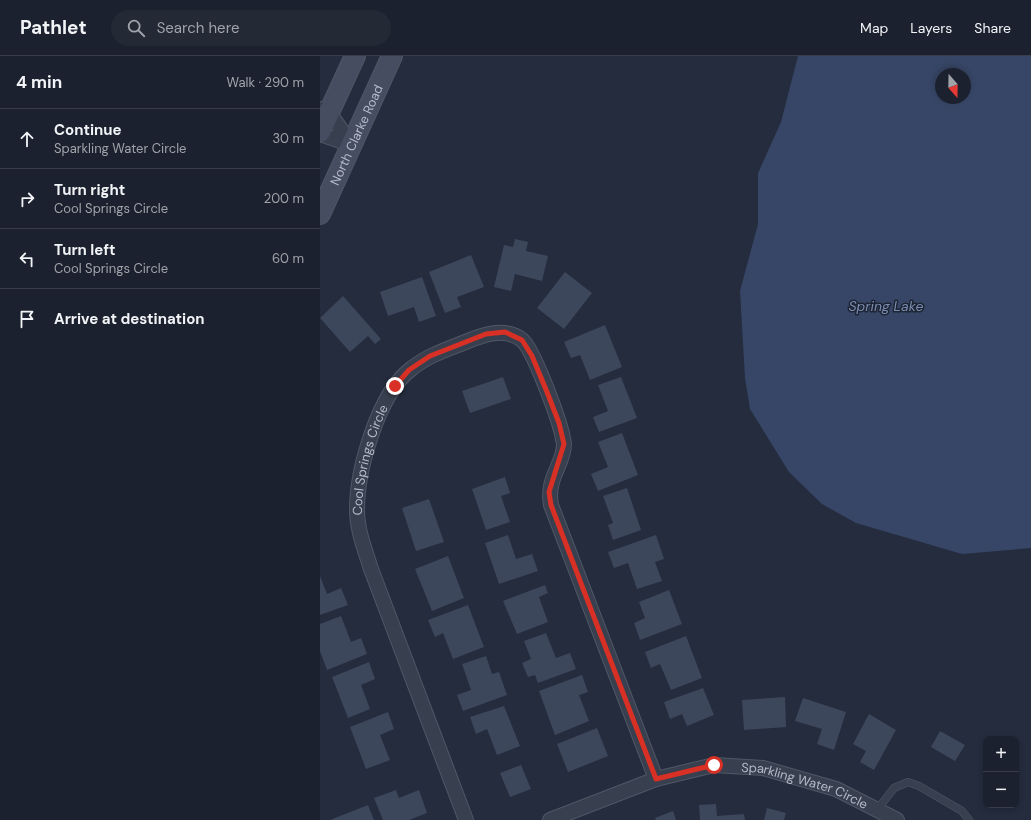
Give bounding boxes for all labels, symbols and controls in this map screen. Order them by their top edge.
search box [111,10,391,46]
text: Pathlet [20,15,87,40]
icon: search [125,17,147,39]
text: Search here [157,18,239,38]
text: Map [860,19,888,37]
text: Layers [910,19,952,37]
text: Share [974,19,1011,37]
north arrow [935,68,971,104]
text: 4 min [16,71,62,93]
text: Walk · 290 m [227,74,304,91]
street label: North Clarke Road [326,82,386,188]
text: Continue [54,120,122,140]
icon: ahead [16,128,38,150]
text: 30 m [272,130,304,147]
text: Sparkling Water Circle [54,140,186,157]
text: Turn right [54,180,125,200]
icon: right [16,188,38,210]
text: 200 m [264,190,304,207]
text: Cool Springs Circle [54,200,168,217]
text: Turn left [54,240,115,260]
icon: left [16,248,38,270]
text: 60 m [272,250,304,267]
text: Cool Springs Circle [54,260,168,277]
water label: Spring Lake [848,297,924,315]
icon: arrive [16,308,38,330]
text: Arrive at destination [54,309,205,329]
route end [386,377,404,395]
street label: Cool Springs Circle [348,401,391,515]
map controls [983,736,1019,808]
button: + [983,736,1019,772]
route start [705,756,723,774]
street label: Sparkling Water Circle [741,758,871,812]
button: − [983,772,1019,808]

